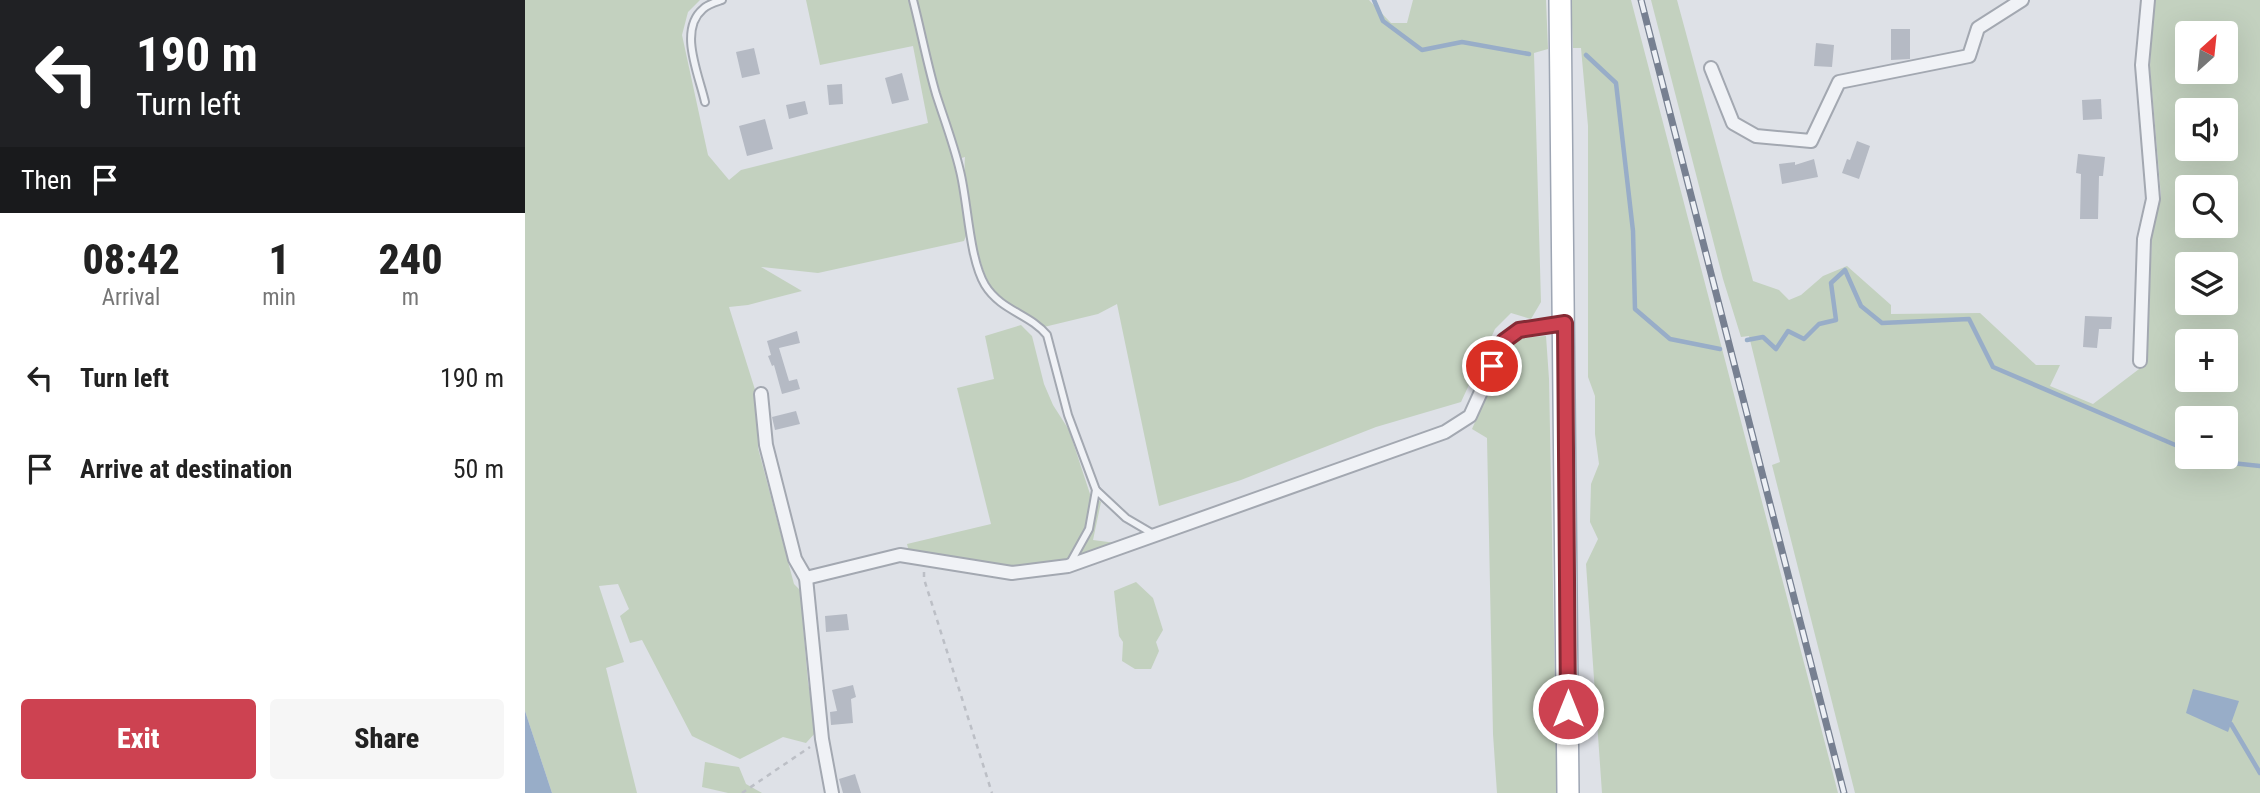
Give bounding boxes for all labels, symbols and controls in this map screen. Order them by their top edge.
north arrow [2175,21,2238,84]
map controls [2175,21,2238,469]
text: 190 m [136,26,258,83]
icon: left [21,28,112,119]
text: Turn left [136,85,241,123]
button: sound [2175,98,2238,161]
icon: arrive [86,161,124,199]
text: Then [21,165,72,195]
button: search [2175,175,2238,238]
text: 08:42 [82,235,180,284]
text: 1 [268,235,290,284]
text: 240 [378,235,443,284]
button: layers [2175,252,2238,315]
text: Arrival [102,284,160,311]
text: min [262,284,296,311]
text: m [402,284,419,311]
button: + [2175,329,2238,392]
pin [1462,336,1522,396]
icon: arrive [1473,347,1511,385]
icon: left [21,359,59,397]
text: Turn left [80,363,169,393]
text: 190 m [440,363,504,393]
button: − [2175,406,2238,469]
icon: arrive [21,450,59,488]
text: Arrive at destination [80,454,292,484]
text: 50 m [453,454,504,484]
position arrow [1531,672,1605,746]
button: Exit [21,699,256,779]
button: Share [270,699,504,779]

